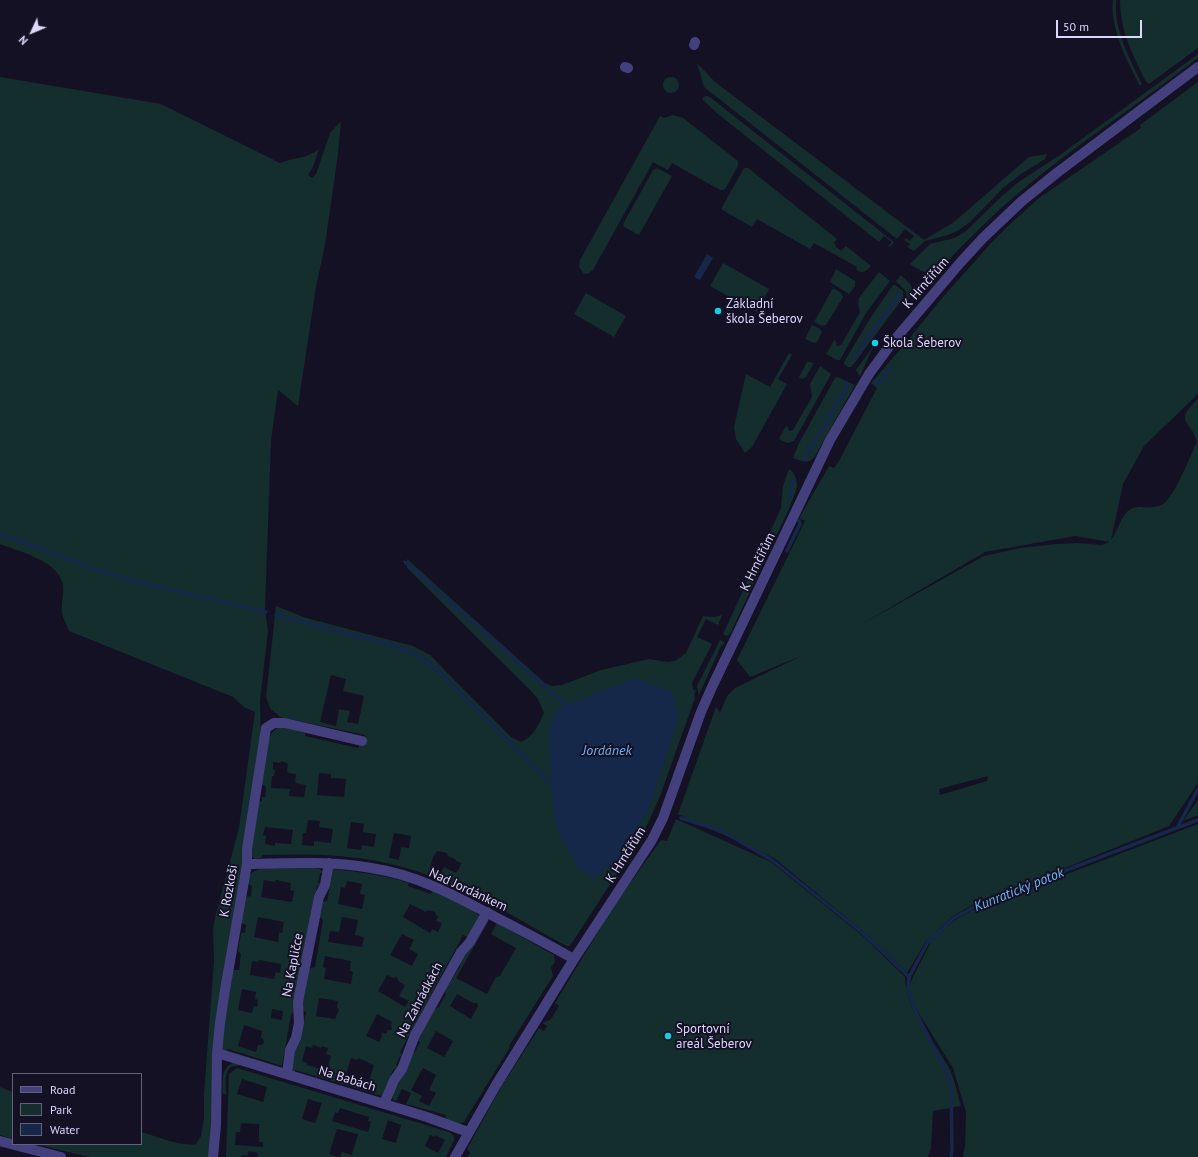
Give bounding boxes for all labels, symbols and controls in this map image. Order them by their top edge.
north arrow [12,12,52,52]
scale bar [1058,12,1144,38]
text: 50 m [1063,19,1089,34]
text: N [16,33,31,48]
street label: K Hrnčířům [899,254,953,312]
place label: Základní škola Šeberov [726,296,803,327]
marker: Základní škola Šeberov [713,306,723,316]
place label: Škola Šeberov [883,335,961,351]
marker: Škola Šeberov [870,338,880,348]
street label: K Hrnčířům [737,530,779,594]
water label: Jordánek [582,743,632,759]
street label: K Hrnčířům [603,824,649,886]
street label: K Rozkoši [217,864,241,918]
water label: Kunratický potok [972,864,1066,916]
street label: Nad Jordánkem [426,865,510,915]
street label: Na Kapličce [279,932,307,998]
street label: Na Zahrádkách [394,960,446,1040]
place label: Sportovní areál Šeberov [676,1021,752,1052]
marker: Sportovní areál Šeberov [663,1031,673,1041]
street label: Na Babách [316,1063,378,1095]
legend [12,1073,142,1145]
text: Road [50,1082,75,1097]
text: Park [50,1102,72,1117]
text: Water [50,1122,80,1137]

